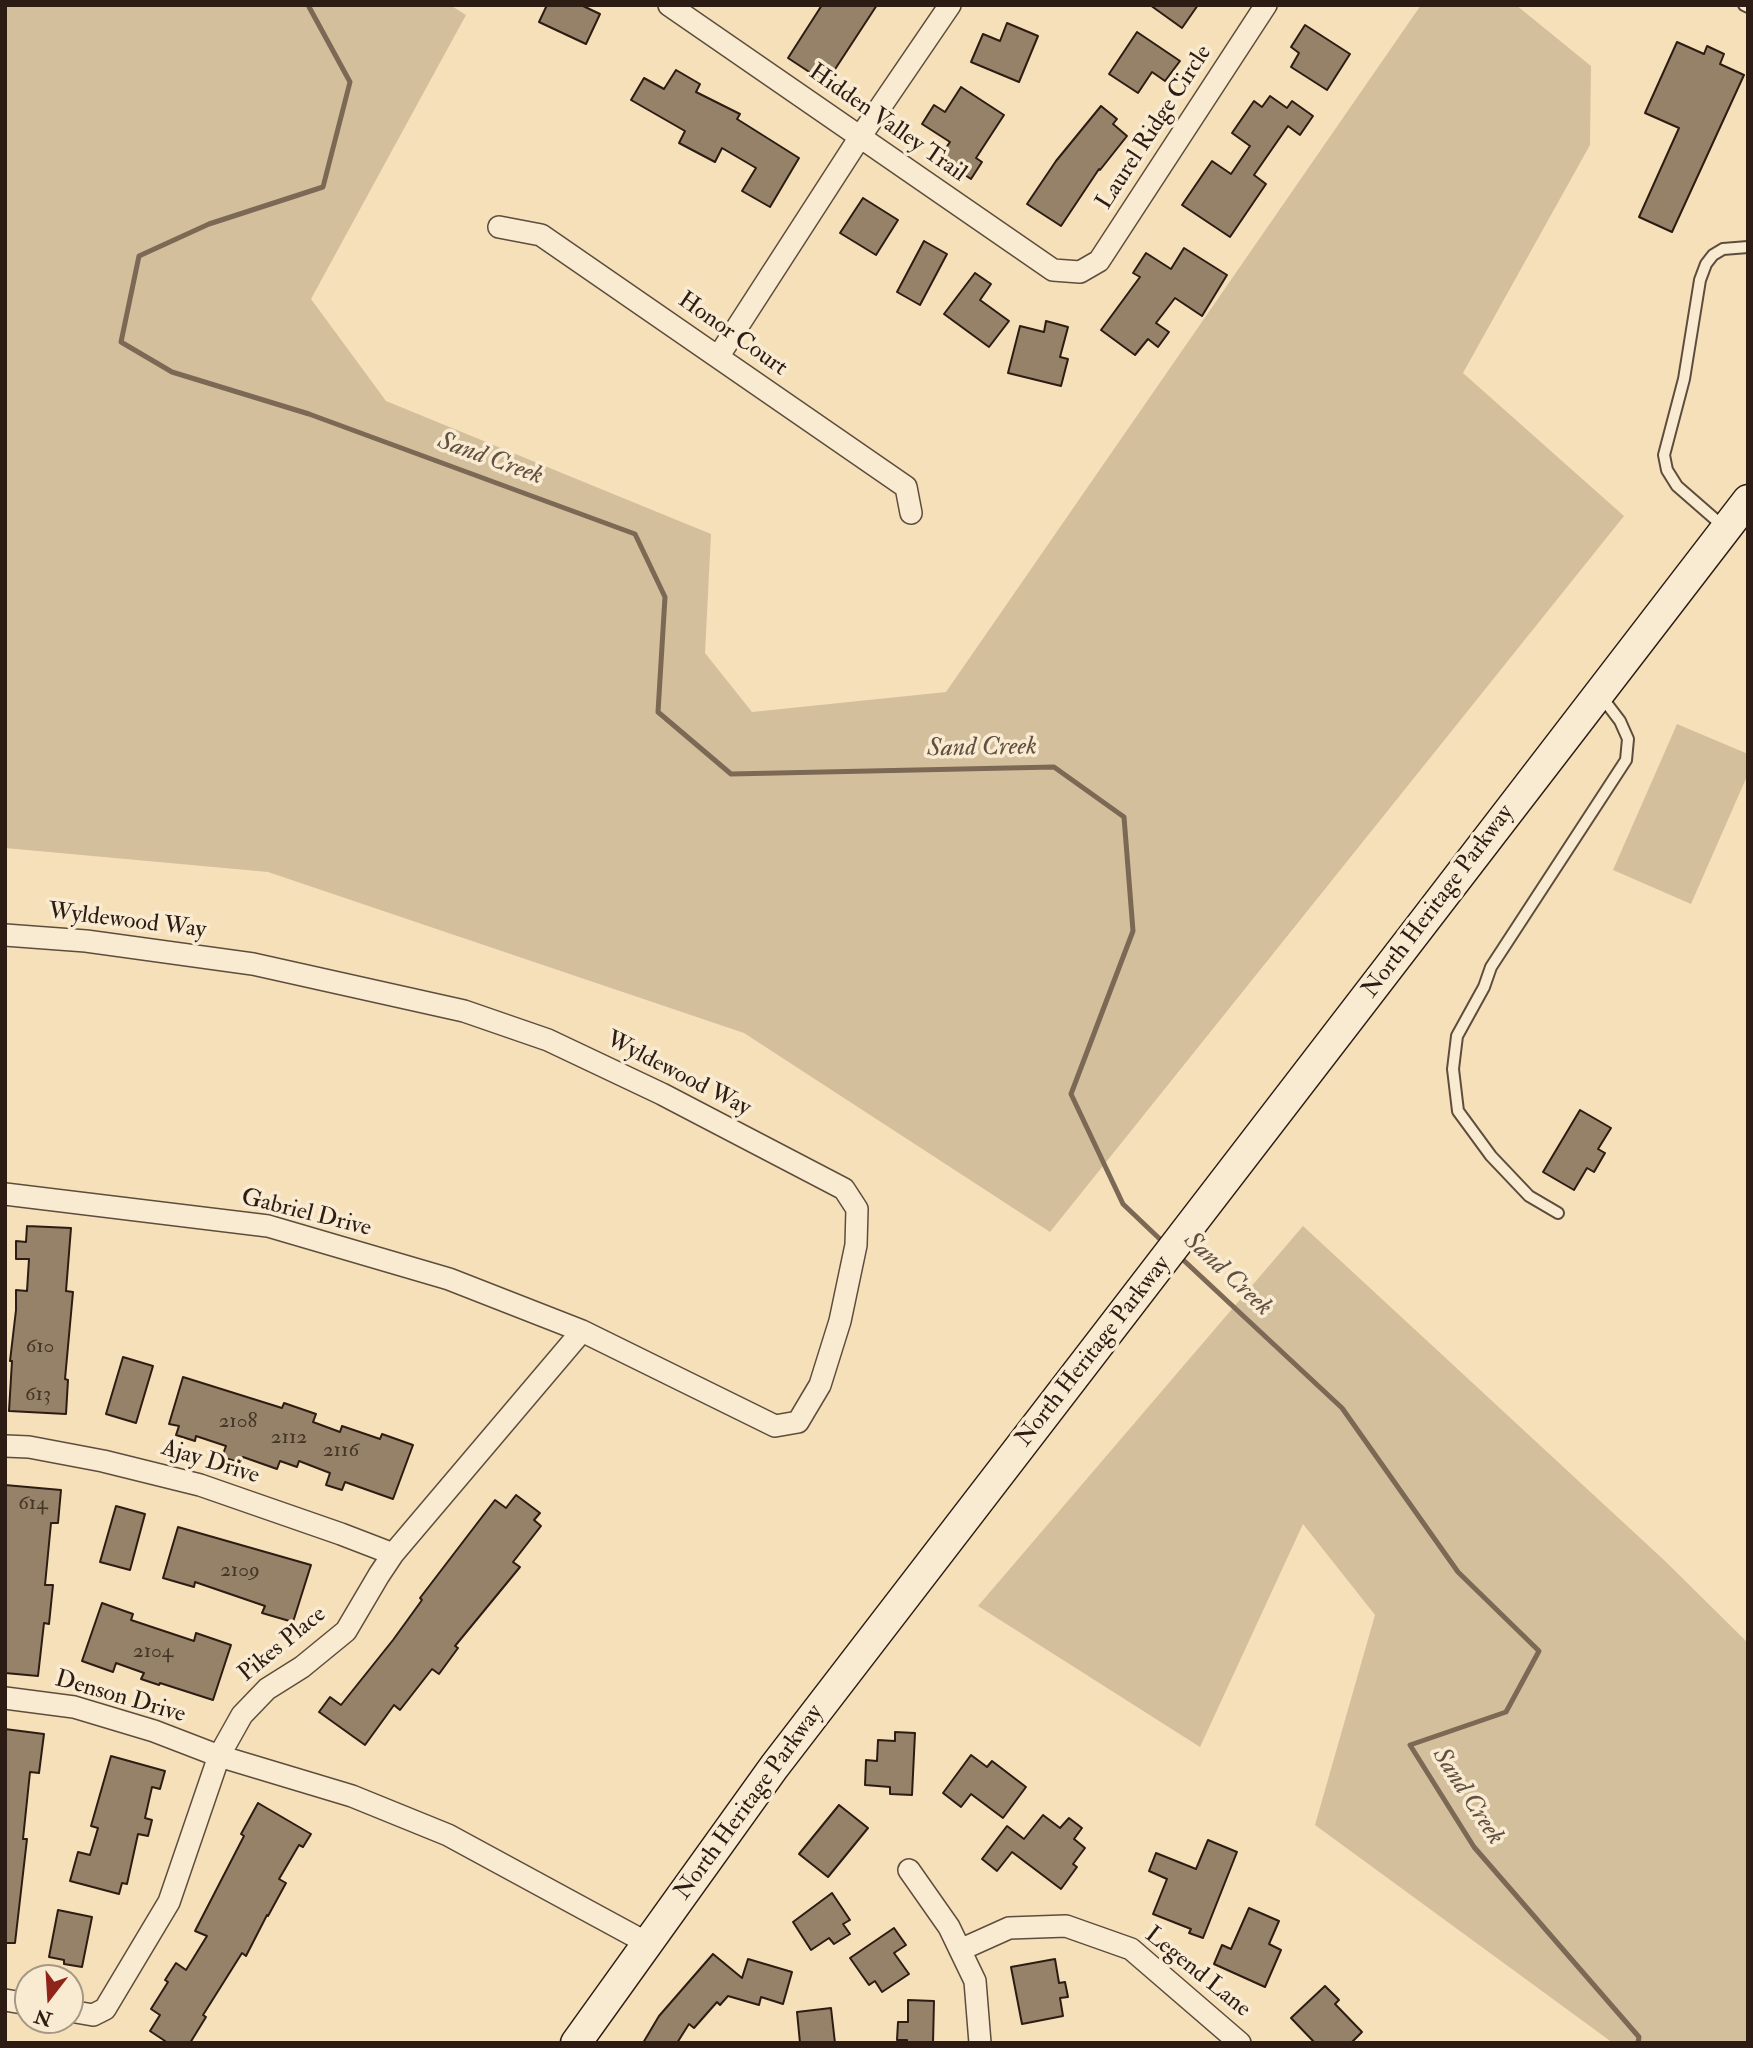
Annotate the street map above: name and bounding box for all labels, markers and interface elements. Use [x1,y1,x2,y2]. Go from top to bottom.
street label: Laurel Ridge Circle [1091,40,1219,216]
street label: Hidden Valley Trail [802,59,972,189]
street label: Honor Court [672,287,792,383]
water label: Sand Creek [433,427,547,493]
water label: Sand Creek [927,732,1037,766]
street label: North Heritage Parkway [1357,800,1521,1004]
street label: Wyldewood Way [46,898,208,946]
street label: Wyldewood Way [601,1026,755,1124]
street label: Gabriel Drive [238,1184,374,1244]
water label: Sand Creek [1176,1226,1278,1324]
street label: North Heritage Parkway [1011,1251,1177,1453]
house number: 610 [26,1334,54,1360]
house number: 613 [25,1382,51,1408]
house number: 2108 [219,1409,257,1435]
house number: 2112 [271,1425,307,1451]
street label: Ajay Drive [157,1434,263,1492]
house number: 2116 [323,1438,359,1464]
house number: 614 [18,1491,48,1517]
house number: 2109 [220,1558,260,1584]
street label: Pikes Place [233,1601,333,1689]
house number: 2104 [133,1639,173,1665]
street label: Denson Drive [52,1666,188,1730]
street label: North Heritage Parkway [669,1700,831,1906]
water label: Sand Creek [1424,1743,1510,1851]
street label: Legend Lane [1138,1922,1256,2024]
north arrow [14,1964,84,2034]
text: N [32,2003,55,2031]

